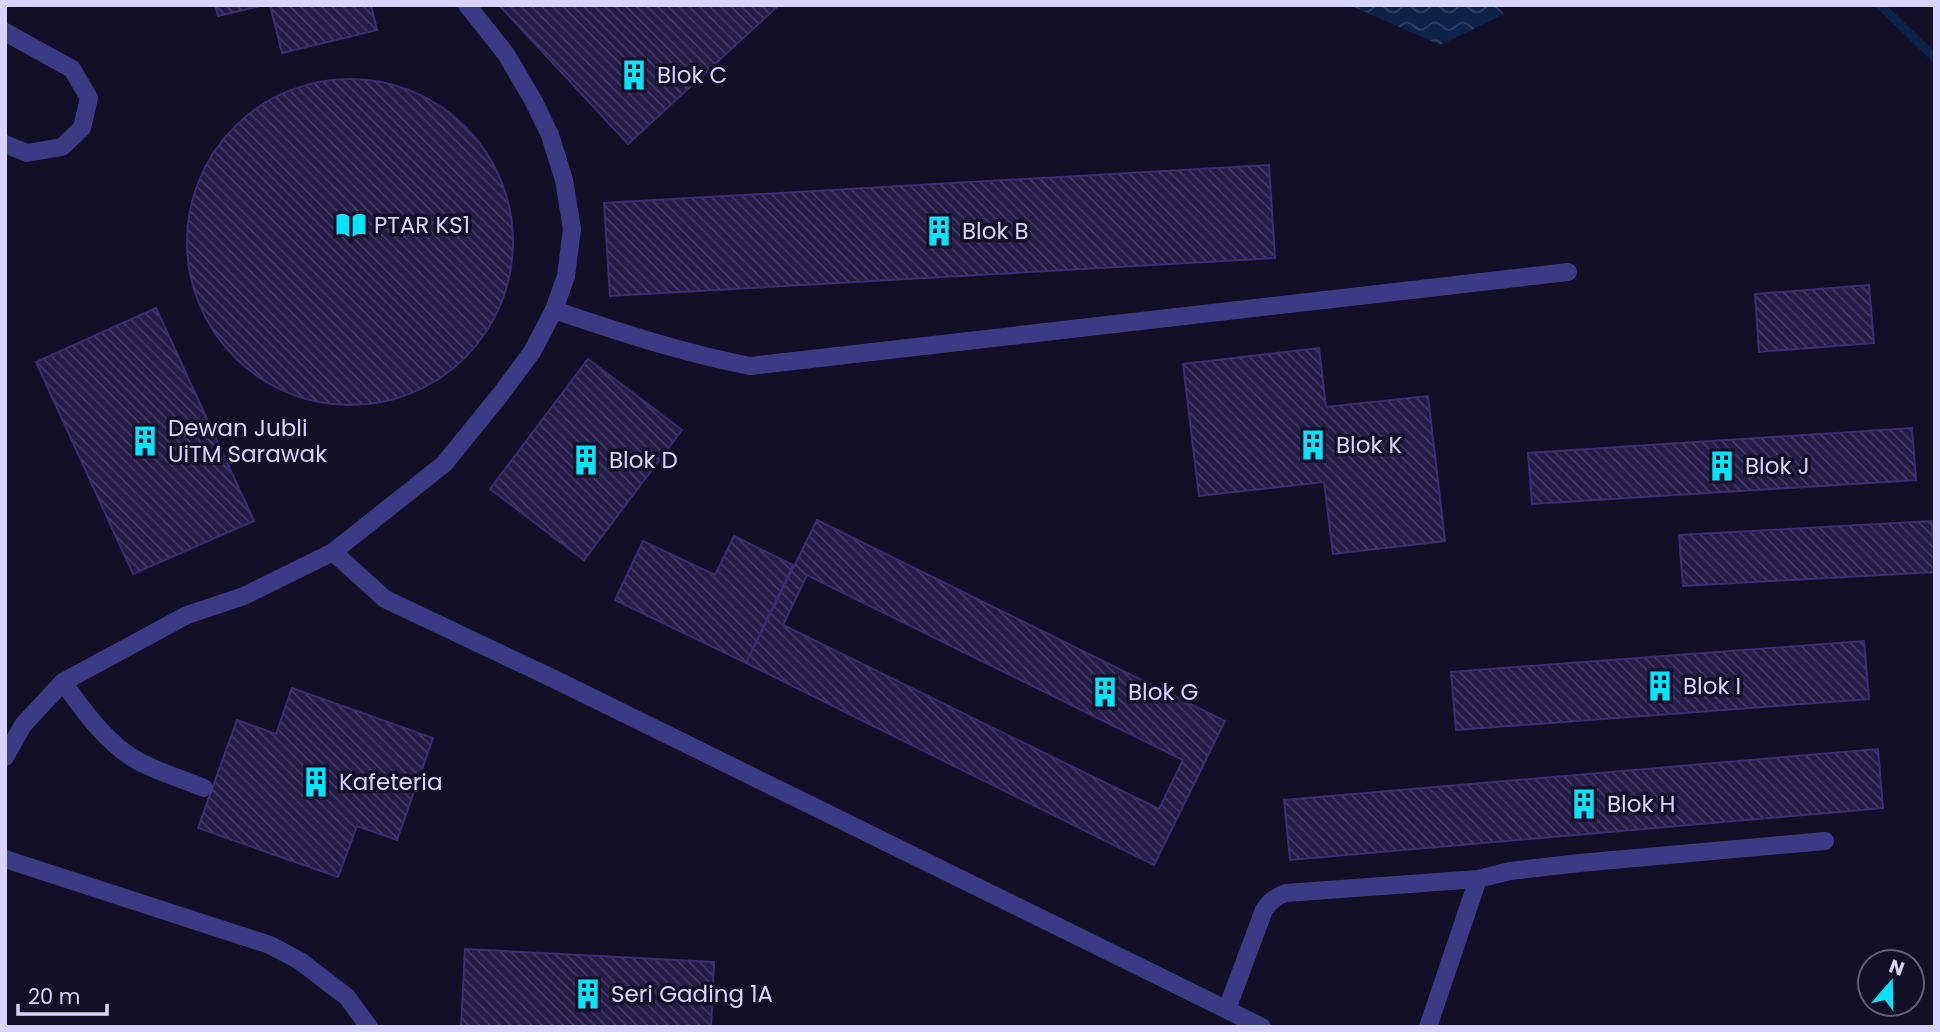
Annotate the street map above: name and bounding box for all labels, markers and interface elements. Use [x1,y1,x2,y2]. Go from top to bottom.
building icon: Blok C [617,58,651,92]
place label: Blok C [657,59,727,91]
library icon: PTAR KS1 [334,208,368,242]
place label: PTAR KS1 [374,209,470,241]
building icon: Blok B [922,214,956,248]
place label: Blok B [962,215,1029,247]
place label: Dewan Jubli UiTM Sarawak [168,412,327,470]
building icon: Dewan Jubli UiTM Sarawak [128,424,162,458]
building icon: Blok K [1296,428,1330,462]
place label: Blok K [1336,429,1402,461]
building icon: Blok D [569,443,603,477]
place label: Blok D [609,444,678,476]
building icon: Blok J [1705,449,1739,483]
place label: Blok J [1745,450,1810,482]
building icon: Blok I [1643,669,1677,703]
place label: Blok I [1683,670,1741,702]
building icon: Blok G [1088,675,1122,709]
place label: Blok G [1128,676,1198,708]
building icon: Kafeteria [299,765,333,799]
place label: Kafeteria [339,766,443,798]
building icon: Blok H [1567,787,1601,821]
place label: Blok H [1607,788,1675,820]
north arrow [1856,948,1926,1018]
text: N [1885,952,1908,983]
scale bar [18,972,107,1016]
building icon: Seri Gading 1A [571,977,605,1011]
place label: Seri Gading 1A [611,978,773,1010]
text: 20 m [28,982,81,1011]

